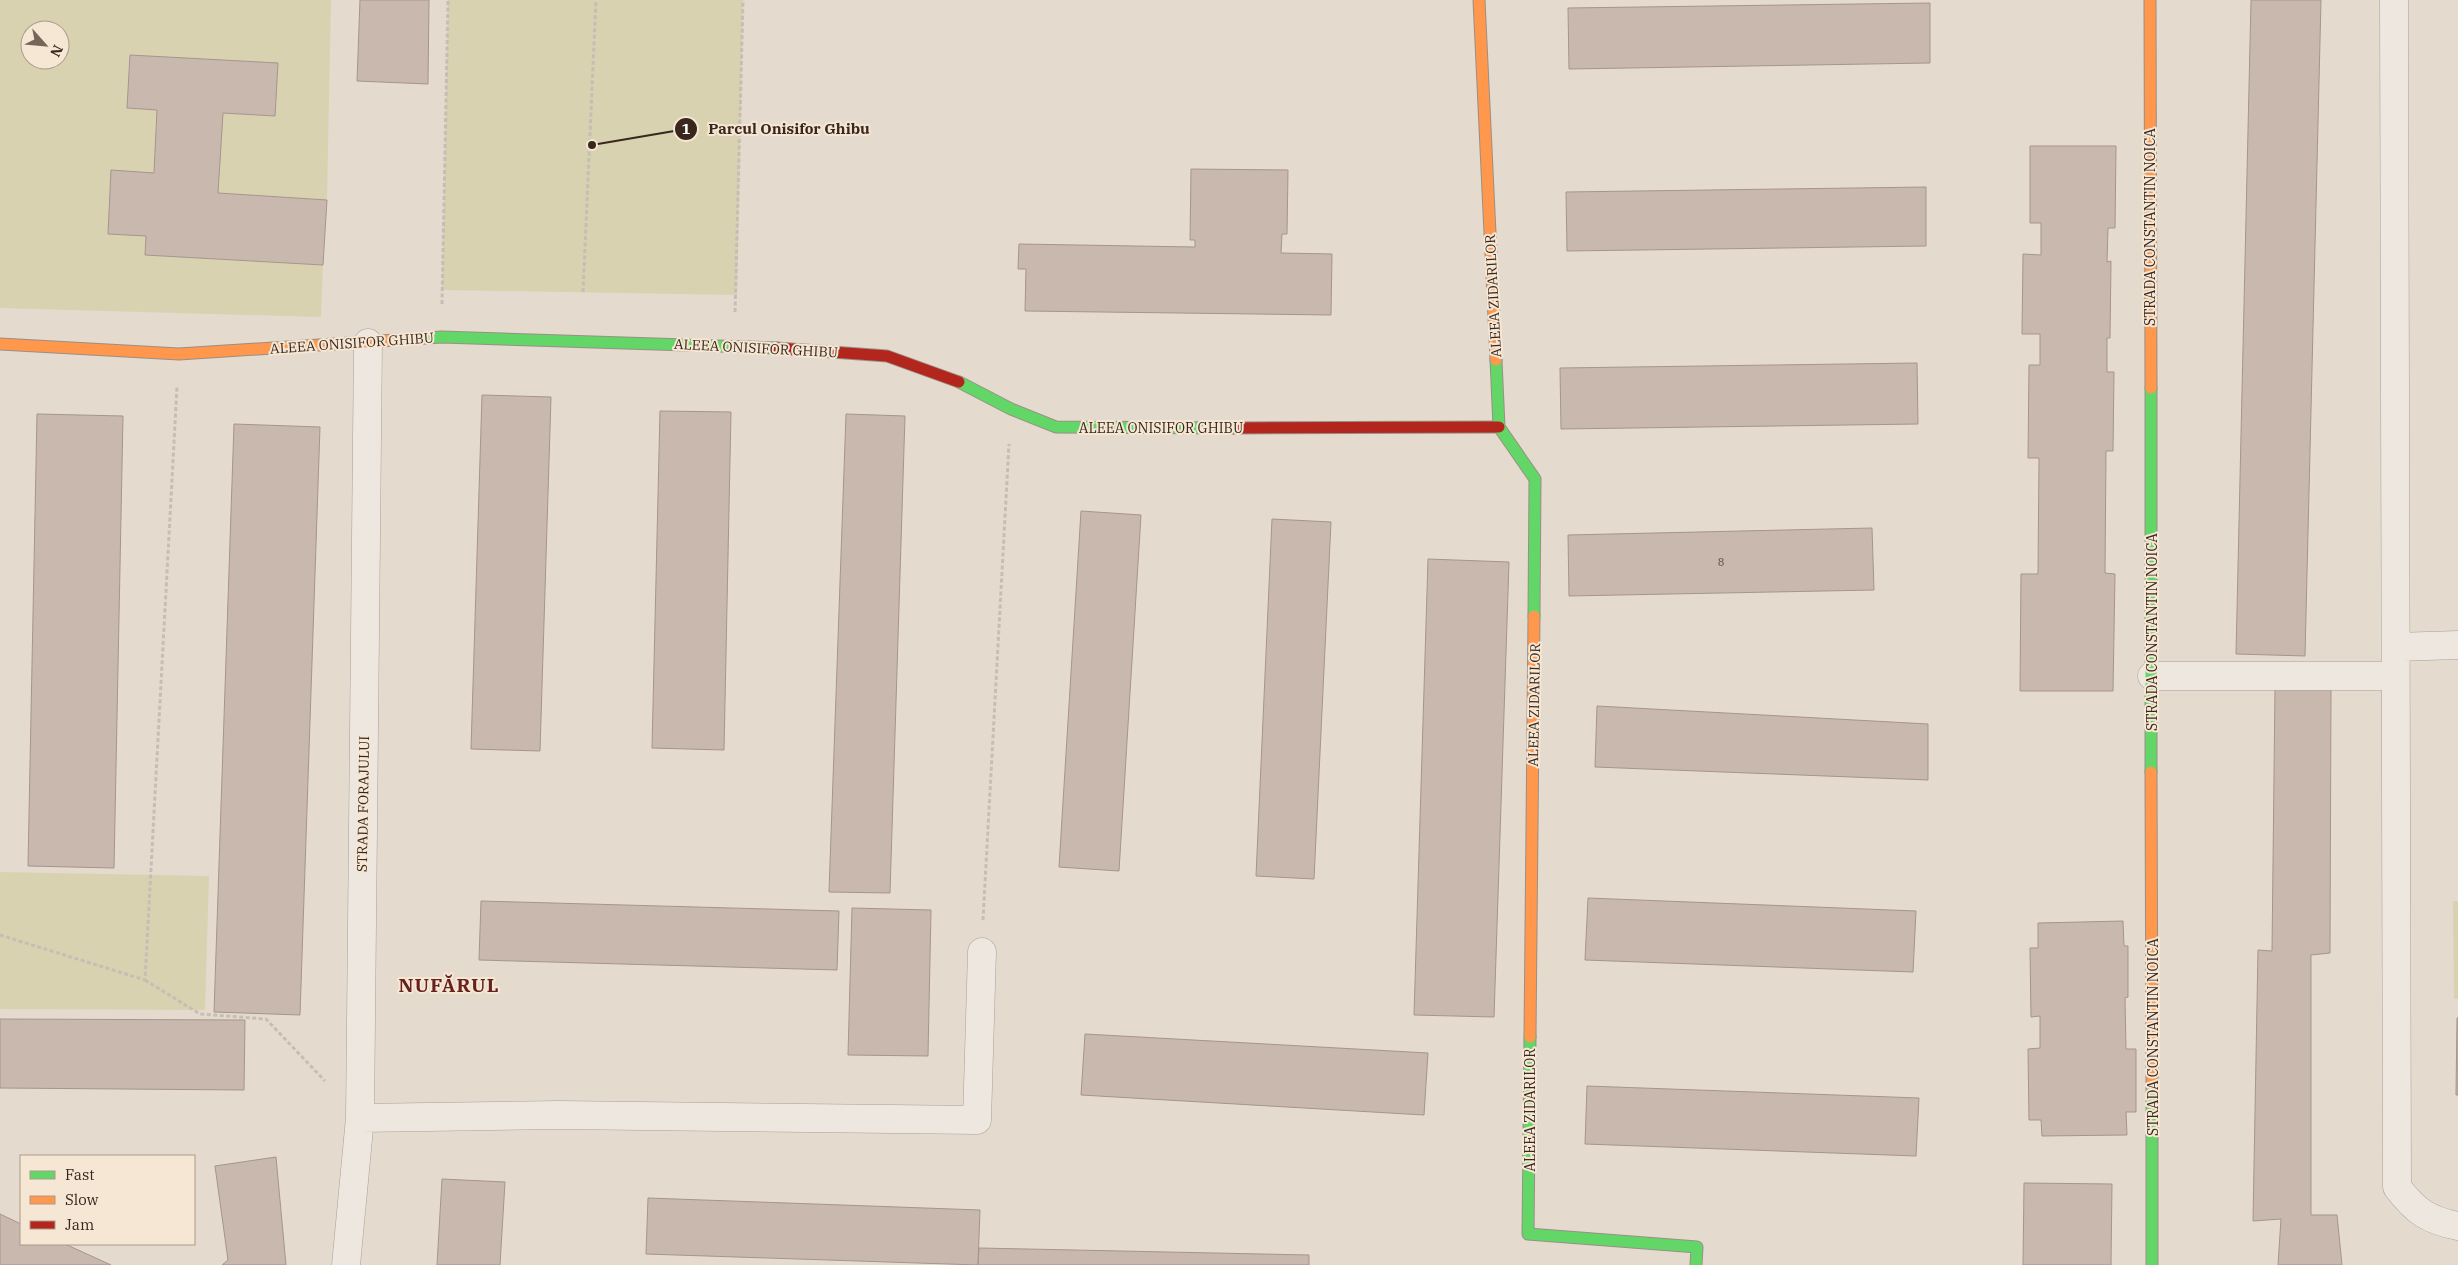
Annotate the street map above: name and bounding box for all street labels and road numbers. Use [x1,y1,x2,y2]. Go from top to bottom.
street label: STRADA CONSTANTIN NOICA [2141,128,2159,326]
street label: ALEEA ZIDARILOR [1481,233,1505,358]
street label: ALEEA ONISIFOR GHIBU [269,328,435,358]
street label: ALEEA ONISIFOR GHIBU [673,335,839,361]
street label: ALEEA ONISIFOR GHIBU [1079,419,1243,437]
street label: STRADA CONSTANTIN NOICA [2143,533,2161,731]
street label: ALEEA ZIDARILOR [1524,643,1544,767]
street label: STRADA FORAJULUI [353,736,373,872]
street label: STRADA CONSTANTIN NOICA [2144,938,2162,1136]
street label: ALEEA ZIDARILOR [1521,1048,1539,1172]

